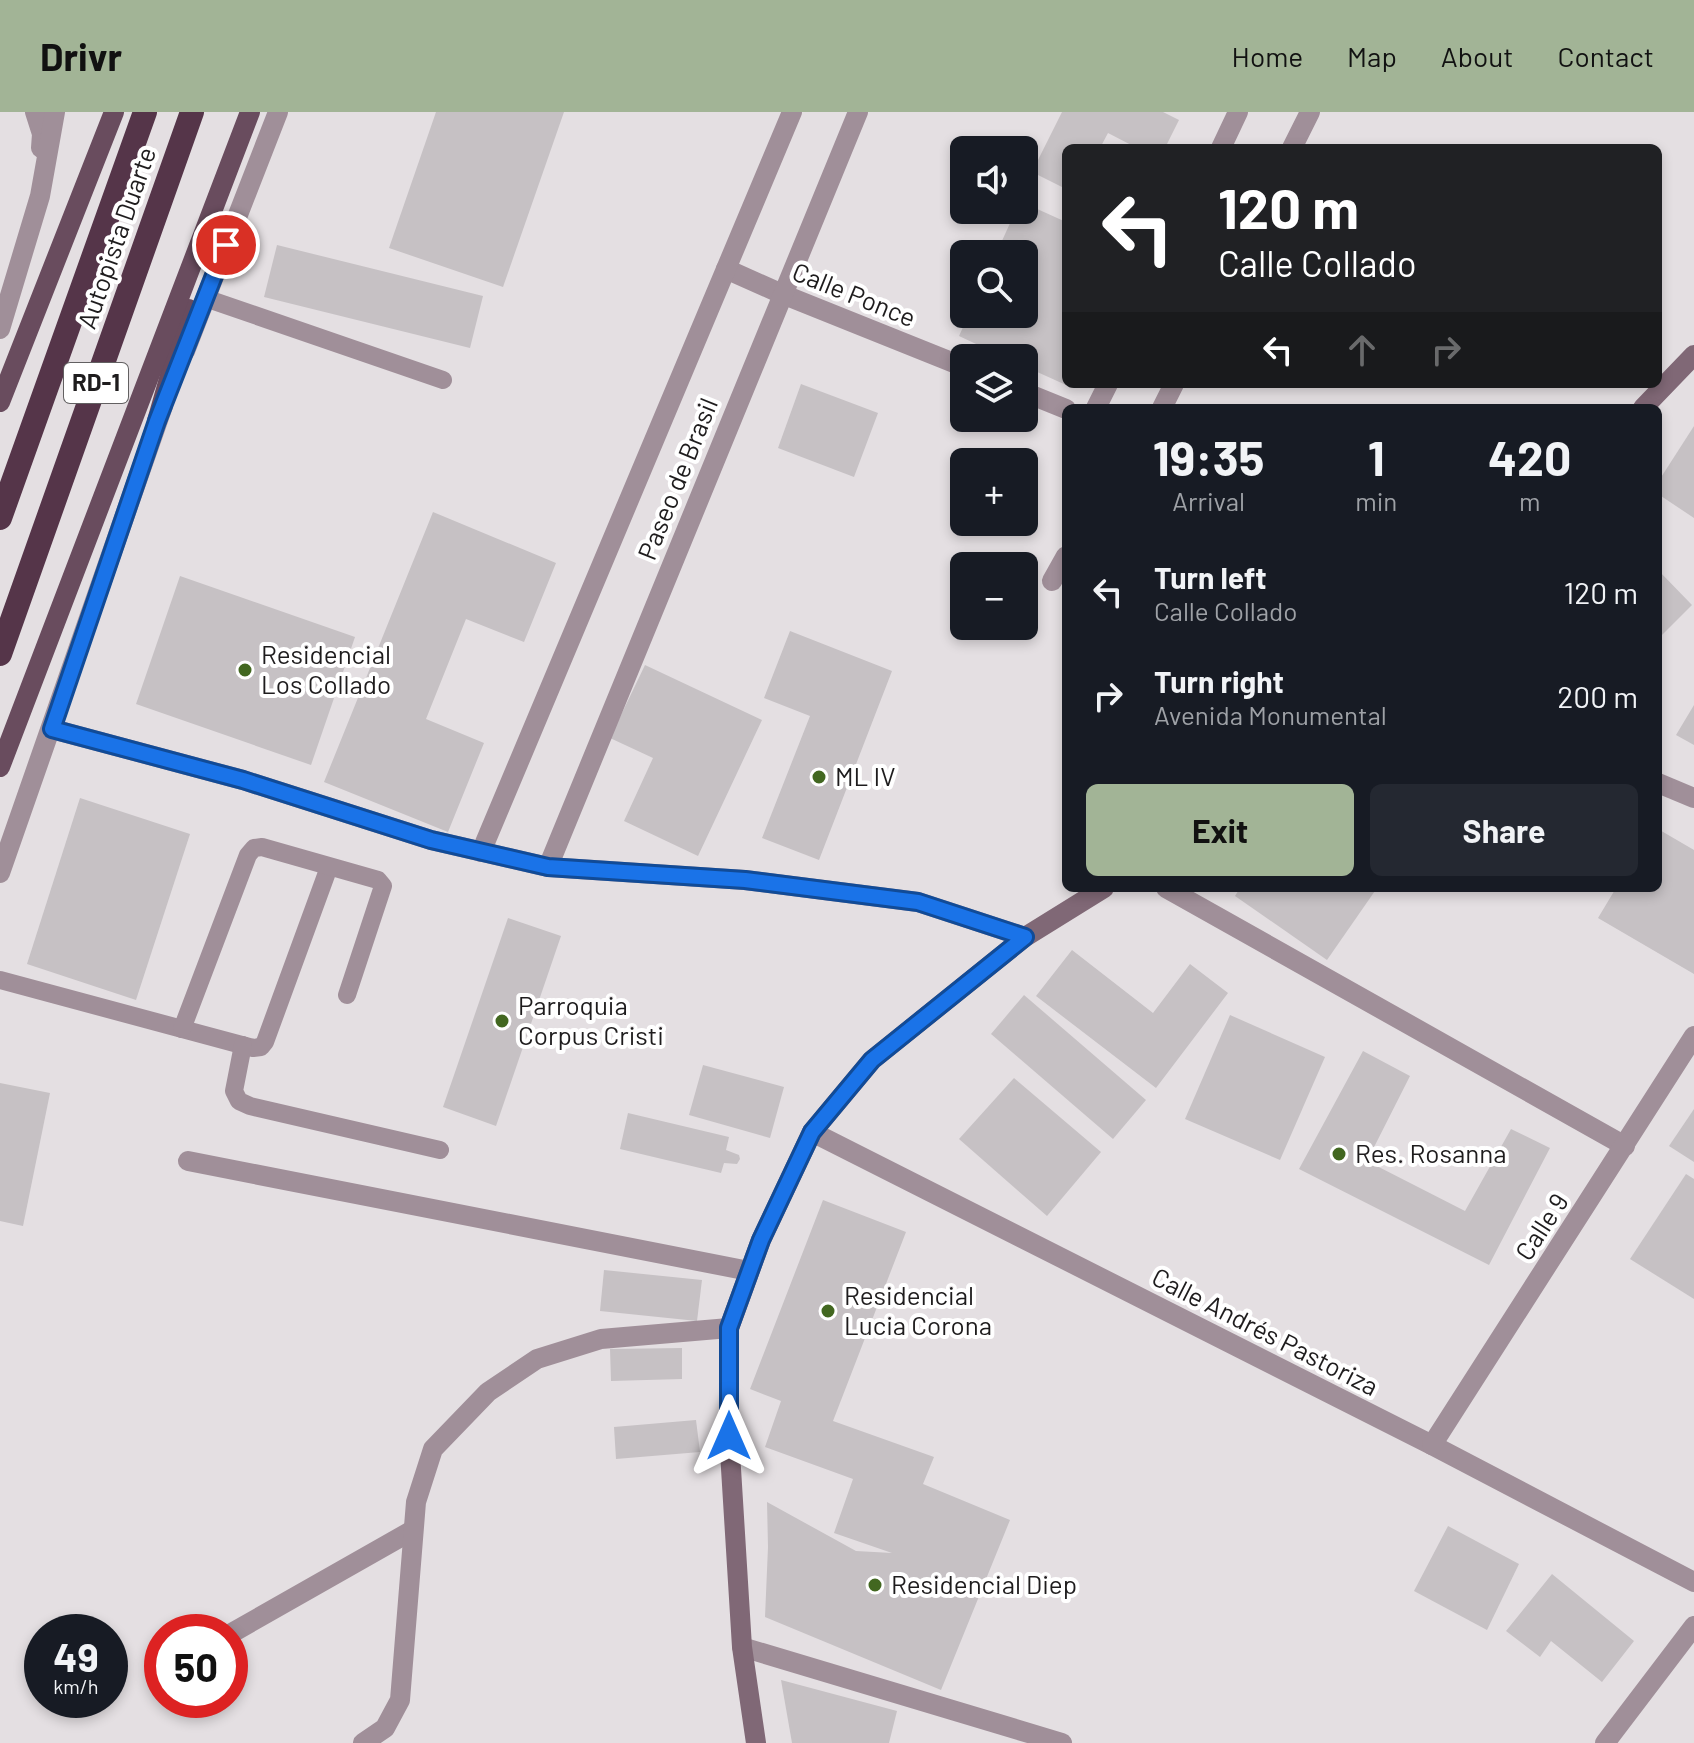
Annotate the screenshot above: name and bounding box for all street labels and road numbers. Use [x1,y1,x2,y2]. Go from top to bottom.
street label: Autopista Duarte [70,143,161,332]
street label: Calle Ponce [788,255,921,332]
road number: RD-1 [64,363,128,403]
street label: Paseo de Brasil [630,393,723,564]
street label: Calle 9 [1508,1187,1574,1265]
street label: Calle Andrés Pastoriza [1147,1260,1384,1401]

